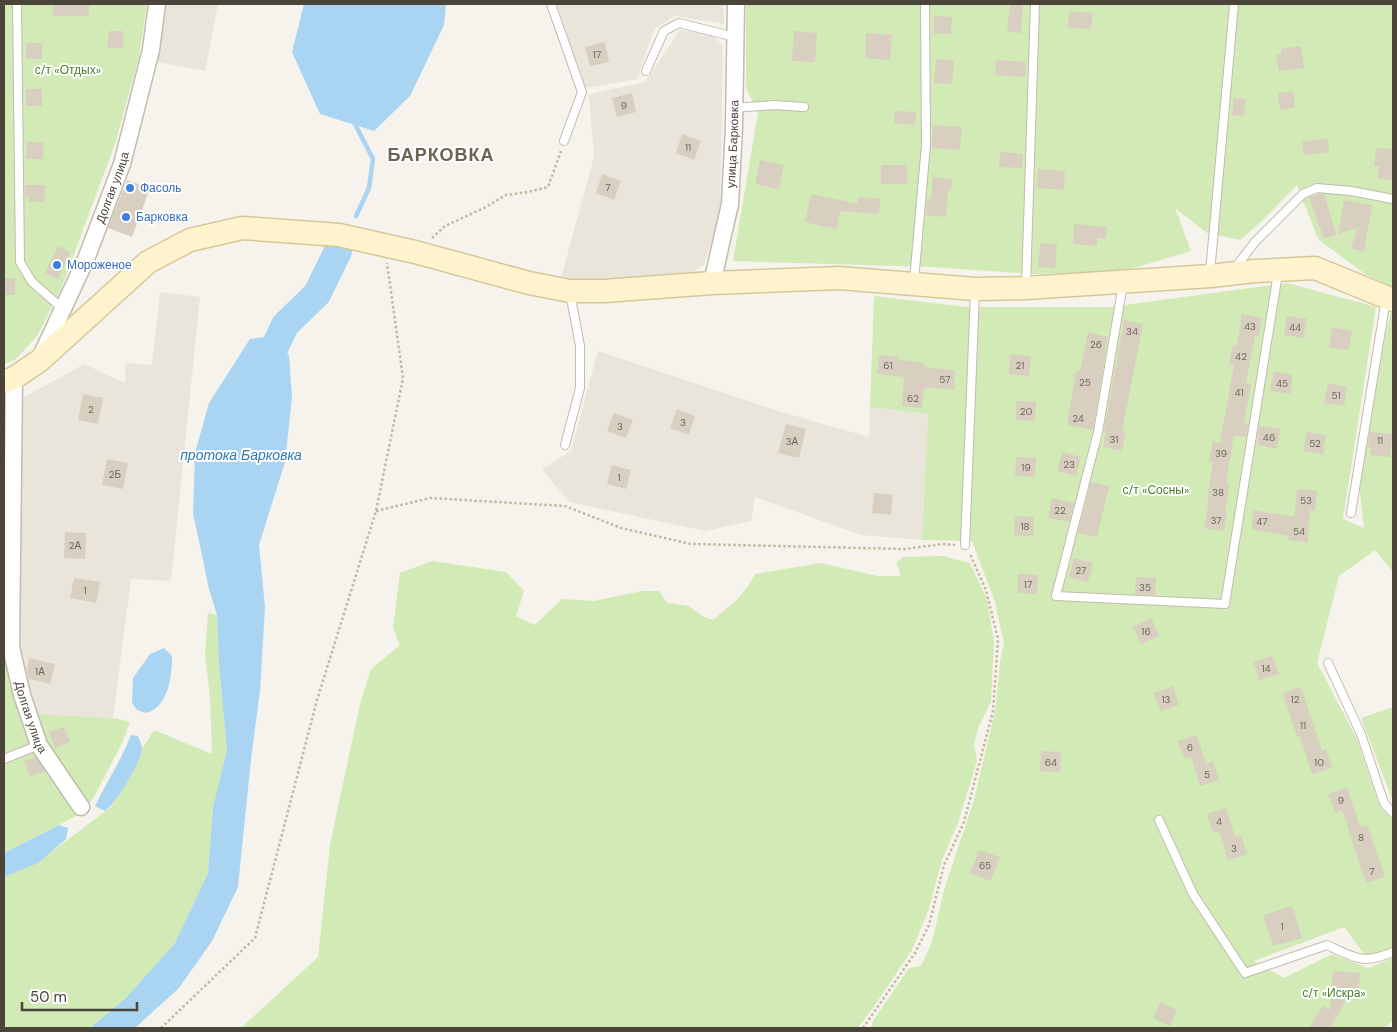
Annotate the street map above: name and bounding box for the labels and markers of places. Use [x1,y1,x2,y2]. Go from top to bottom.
place label: Фасоль [140,180,182,196]
marker: Фасоль [124,182,136,194]
place label: Барковка [136,209,188,225]
marker: Барковка [120,211,132,223]
place label: Мороженое [67,257,132,273]
marker: Мороженое [51,259,63,271]

